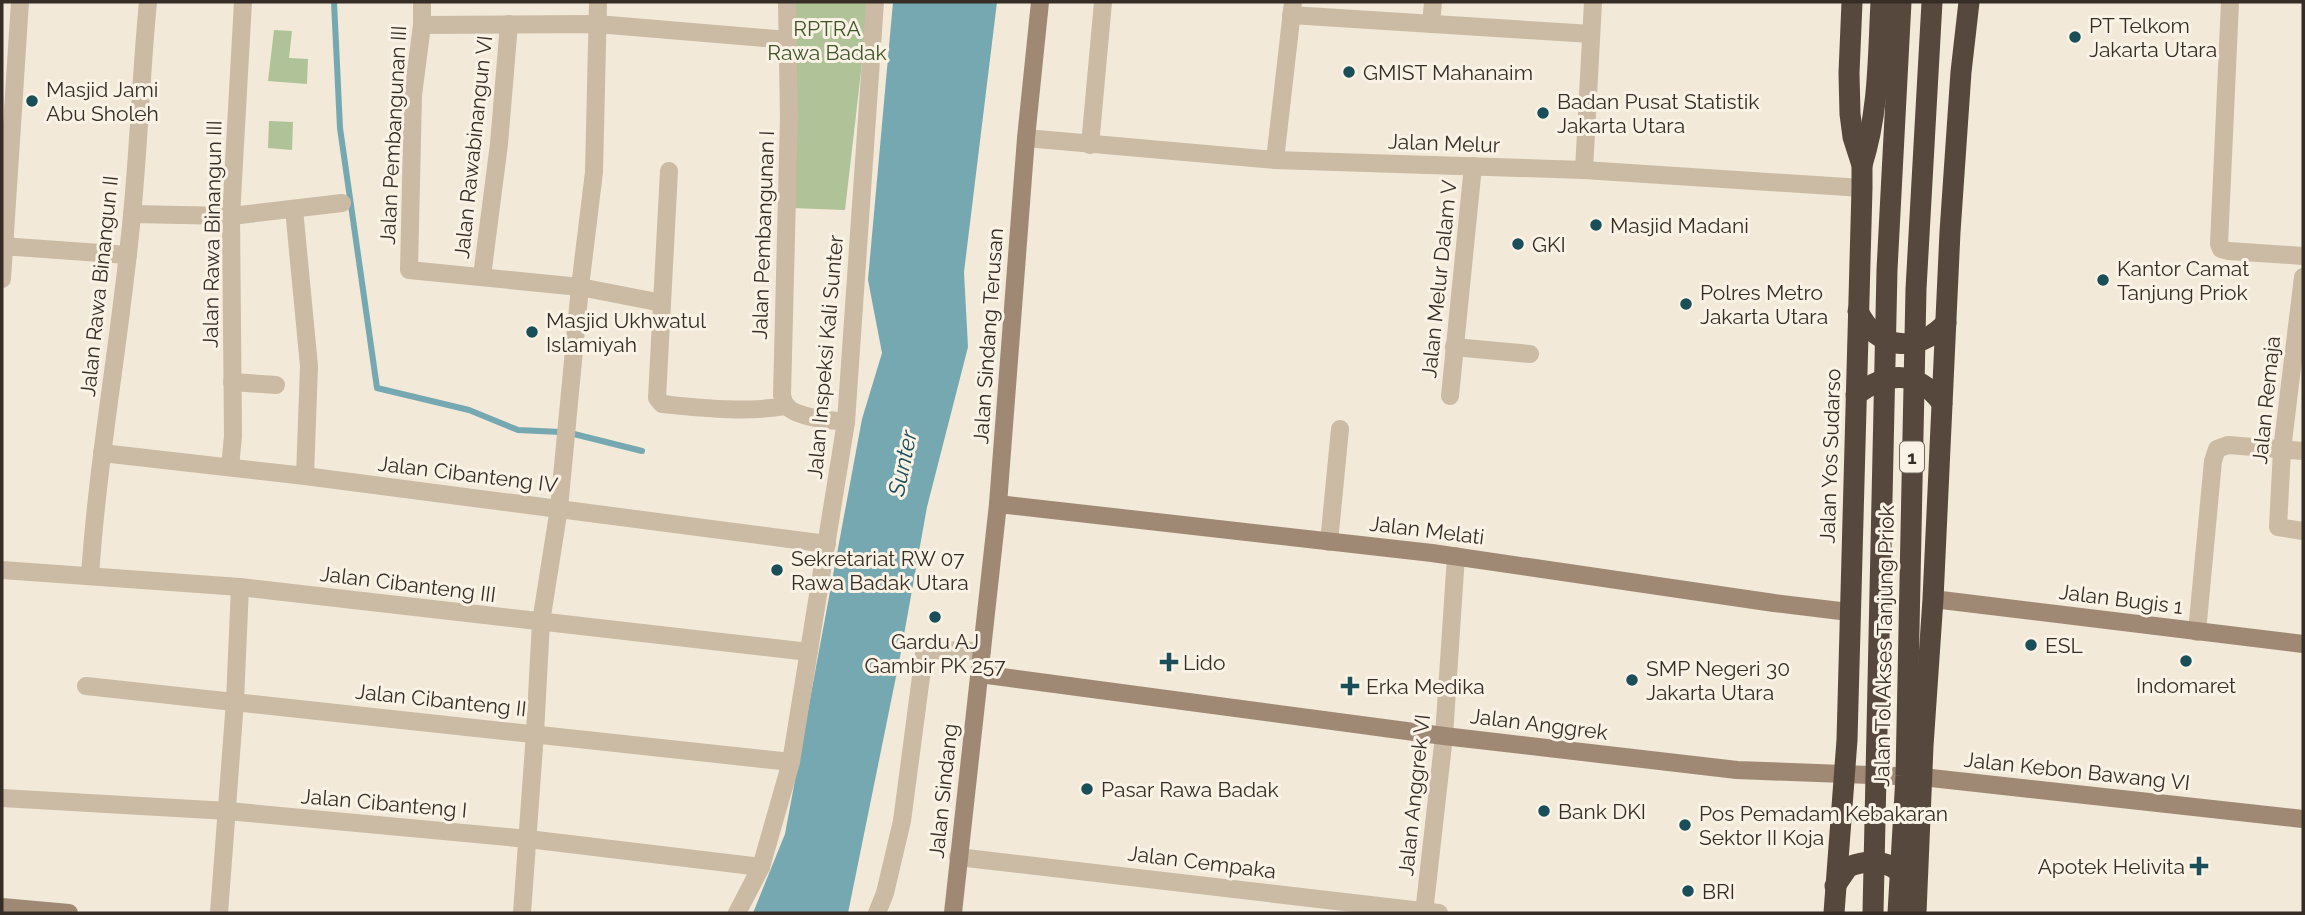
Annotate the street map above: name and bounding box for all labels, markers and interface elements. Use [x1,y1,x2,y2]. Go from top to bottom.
place label: PT Telkom Jakarta Utara [2089,13,2217,62]
park label: RPTRA Rawa Badak [767,16,887,65]
street label: Jalan Pembangunan III [375,25,411,245]
marker: PT Telkom Jakarta Utara [2067,29,2083,45]
street label: Jalan Rawabinangun VI [449,34,497,260]
place label: GMIST Mahanaim [1363,60,1533,85]
marker: GMIST Mahanaim [1341,64,1357,80]
place label: Masjid Jami Abu Sholeh [46,77,159,126]
place label: Badan Pusat Statistik Jakarta Utara [1557,89,1759,138]
marker: Masjid Jami Abu Sholeh [24,93,40,109]
marker: Badan Pusat Statistik Jakarta Utara [1535,105,1551,121]
street label: Jalan Rawa Binangun III [198,120,226,348]
street label: Jalan Melur [1387,129,1501,157]
street label: Jalan Pembangunan I [747,130,779,340]
street label: Jalan Rawa Binangun II [75,174,123,398]
street label: Jalan Melur Dalam V [1416,179,1462,379]
place label: Masjid Madani [1610,213,1749,238]
marker: Masjid Madani [1588,217,1604,233]
street label: Jalan Sindang Terusan [968,227,1008,445]
place label: GKI [1532,232,1566,257]
street label: Jalan Inspeksi Kali Sunter [802,233,848,480]
marker: GKI [1510,236,1526,252]
place label: Kantor Camat Tanjung Priok [2117,256,2249,305]
marker: Kantor Camat Tanjung Priok [2095,272,2111,288]
place label: Polres Metro Jakarta Utara [1700,280,1828,329]
marker: Polres Metro Jakarta Utara [1678,296,1694,312]
place label: Masjid Ukhwatul Islamiyah [546,308,706,357]
marker: Masjid Ukhwatul Islamiyah [524,324,540,340]
street label: Jalan Remaja [2247,335,2285,465]
street label: Jalan Yos Sudarso [1814,368,1846,544]
water label: Sunter [882,427,922,499]
road number: 1 [1900,442,1924,472]
street label: Jalan Cibanteng IV [377,451,559,497]
street label: Jalan Tol Akses Tanjung Priok [1869,505,1899,787]
street label: Jalan Melati [1368,511,1486,549]
place label: Sekretariat RW 07 Rawa Badak Utara [791,546,969,595]
street label: Jalan Cibanteng III [319,561,497,607]
marker: Sekretariat RW 07 Rawa Badak Utara [769,562,785,578]
street label: Jalan Bugis 1 [2058,579,2184,619]
marker: Gardu AJ Gambir PK 257 [927,609,943,625]
place label: Gardu AJ Gambir PK 257 [865,629,1006,678]
place label: ESL [2045,633,2083,658]
marker: ESL [2023,637,2039,653]
place label: Lido [1183,650,1225,675]
marker: Indomaret [2178,653,2194,669]
marker: Lido [1161,654,1177,670]
place label: SMP Negeri 30 Jakarta Utara [1646,656,1790,705]
marker: SMP Negeri 30 Jakarta Utara [1624,672,1640,688]
place label: Indomaret [2136,673,2236,698]
place label: Erka Medika [1366,674,1485,699]
marker: Erka Medika [1340,676,1360,696]
street label: Jalan Cibanteng II [354,679,528,721]
street label: Jalan Anggrek [1469,703,1609,745]
street label: Jalan Anggrek VI [1393,713,1435,877]
street label: Jalan Sindang [923,722,963,860]
street label: Jalan Kebon Bawang VI [1963,747,2191,795]
place label: Pasar Rawa Badak [1101,777,1279,802]
marker: Pasar Rawa Badak [1079,781,1095,797]
street label: Jalan Cibanteng I [300,783,468,823]
place label: Bank DKI [1558,799,1646,824]
place label: Pos Pemadam Kebakaran Sektor II Koja [1699,801,1948,850]
marker: Bank DKI [1536,803,1552,819]
marker: Pos Pemadam Kebakaran Sektor II Koja [1677,817,1693,833]
street label: Jalan Cempaka [1126,841,1278,883]
place label: Apotek Helivita [2038,854,2185,879]
marker: Apotek Helivita [2191,858,2207,874]
place label: BRI [1702,879,1735,904]
marker: BRI [1680,883,1696,899]

